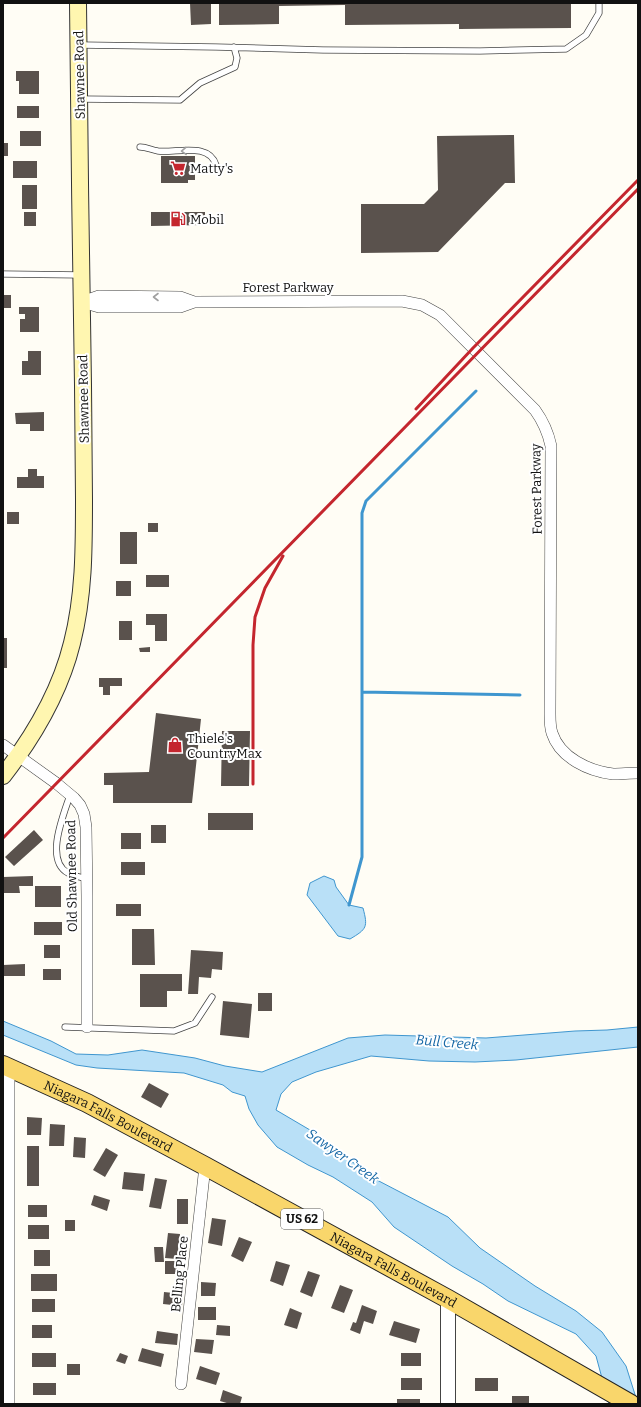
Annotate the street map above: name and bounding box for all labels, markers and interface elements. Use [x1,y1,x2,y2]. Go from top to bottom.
street label: Shawnee Road [71,30,88,119]
one-way arrow [181,147,187,155]
supermarket icon: Matty's [169,159,187,177]
place label: Matty's [190,161,233,176]
fuel station icon: Mobil [169,210,187,228]
place label: Mobil [190,212,224,227]
street label: Forest Parkway [242,280,334,295]
one-way arrow [153,293,159,301]
street label: Shawnee Road [75,354,92,443]
street label: Forest Parkway [528,443,545,535]
place label: Thiele's CountryMax [187,731,262,761]
shop icon: Thiele's CountryMax [166,736,184,754]
street label: Old Shawnee Road [63,819,80,932]
water label: Bull Creek [415,1031,479,1054]
street label: Niagara Falls Boulevard [42,1078,175,1155]
water label: Sawyer Creek [303,1125,383,1188]
road number: US 62 [281,1209,323,1229]
street label: Niagara Falls Boulevard [327,1229,460,1311]
street label: Belling Place [168,1235,191,1313]

